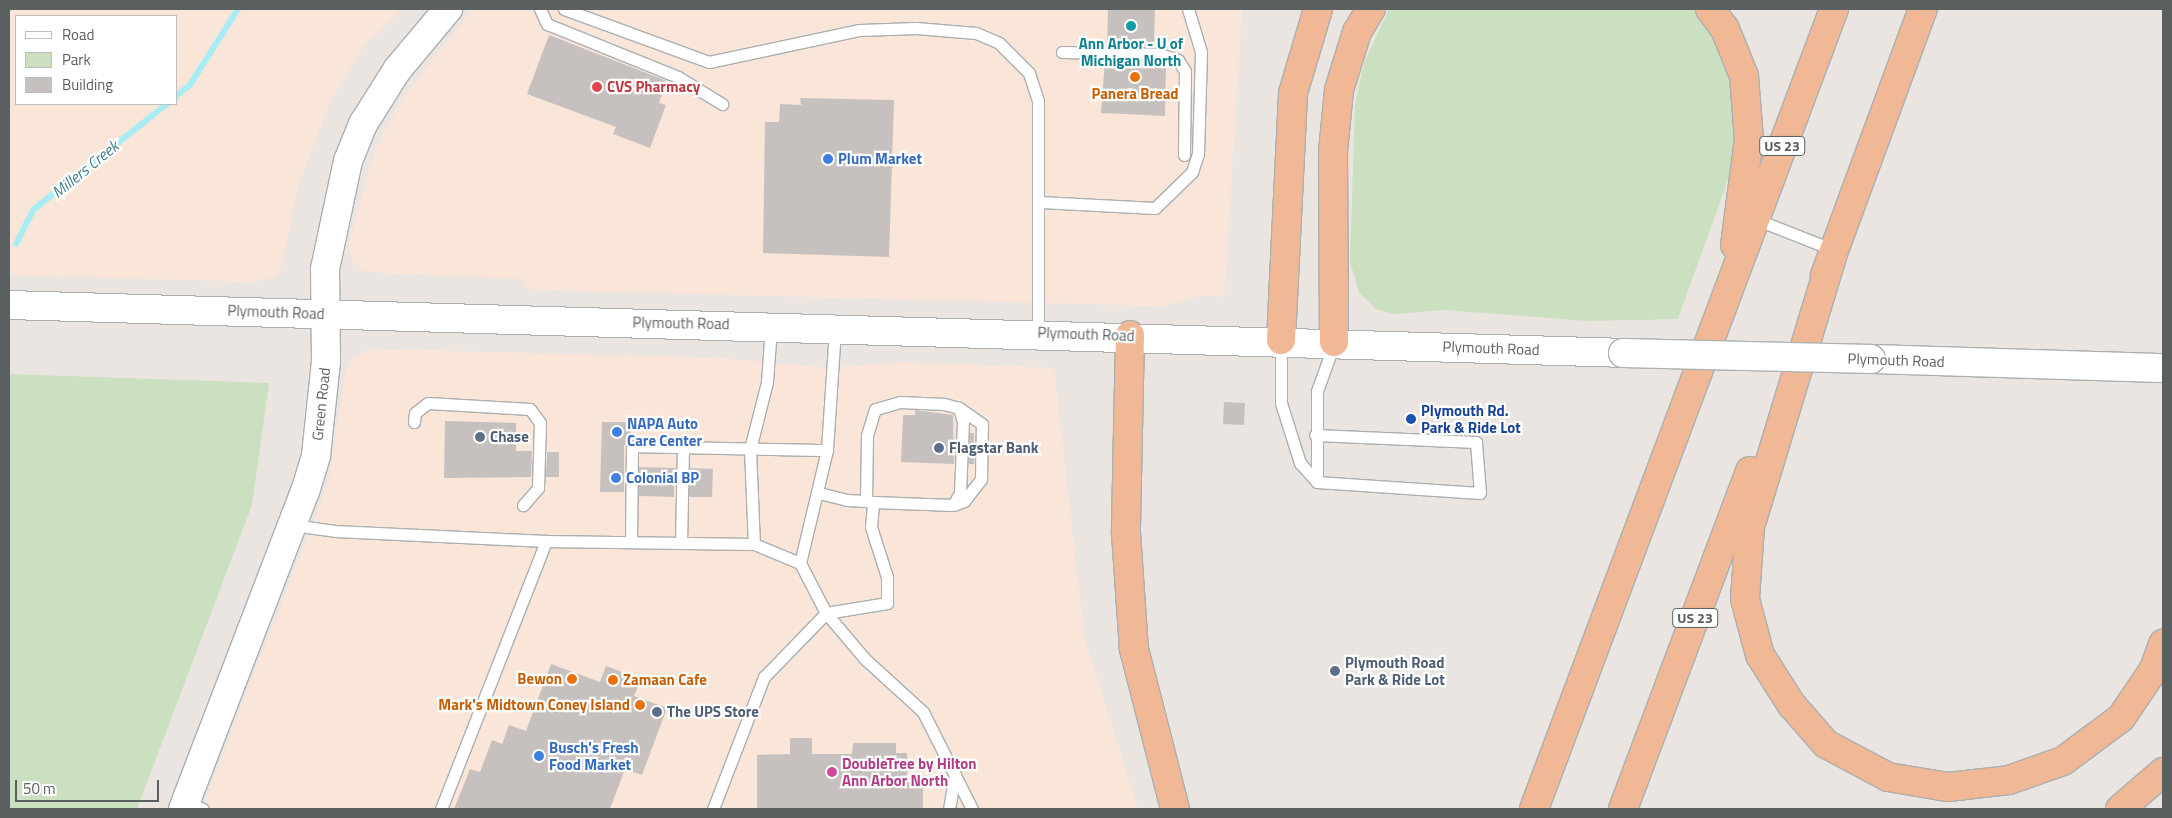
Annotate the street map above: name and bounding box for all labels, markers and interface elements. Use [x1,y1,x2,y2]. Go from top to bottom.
legend [15,15,178,105]
marker: Ann Arbor - U of Michigan North [1125,20,1137,32]
text: Road [62,23,94,46]
place label: Ann Arbor - U of Michigan North [1079,34,1183,69]
text: Park [62,48,91,71]
marker: Panera Bread [1129,71,1141,83]
text: Building [62,73,113,96]
place label: CVS Pharmacy [607,78,700,96]
marker: CVS Pharmacy [591,81,603,93]
place label: Panera Bread [1091,85,1179,103]
road number: US 23 [1758,134,1806,158]
water label: Millers Creek [48,136,122,202]
place label: Plum Market [838,150,922,168]
marker: Plum Market [822,153,834,165]
street label: Plymouth Road [227,301,325,323]
street label: Plymouth Road [632,313,730,333]
street label: Plymouth Road [1037,323,1135,345]
street label: Plymouth Road [1442,337,1540,359]
street label: Plymouth Road [1847,349,1945,371]
street label: Green Road [308,367,334,441]
place label: Plymouth Rd. Park & Ride Lot [1421,401,1521,436]
marker: Plymouth Rd. Park & Ride Lot [1405,413,1417,425]
place label: NAPA Auto Care Center [627,414,702,449]
marker: NAPA Auto Care Center [611,426,623,438]
place label: Chase [490,428,529,446]
marker: Chase [474,431,486,443]
place label: Flagstar Bank [949,439,1039,457]
marker: Flagstar Bank [933,442,945,454]
place label: Colonial BP [626,469,699,487]
marker: Colonial BP [610,472,622,484]
road number: US 23 [1671,606,1719,630]
place label: Plymouth Road Park & Ride Lot [1345,653,1445,688]
marker: Plymouth Road Park & Ride Lot [1329,665,1341,677]
place label: Bewon [517,670,562,688]
place label: Zamaan Cafe [623,671,707,689]
marker: Bewon [566,673,578,685]
marker: Zamaan Cafe [607,674,619,686]
place label: Mark's Midtown Coney Island [438,696,630,714]
marker: Mark's Midtown Coney Island [634,699,646,711]
place label: The UPS Store [667,703,759,721]
marker: The UPS Store [651,706,663,718]
place label: Busch's Fresh Food Market [549,738,639,773]
marker: Busch's Fresh Food Market [533,750,545,762]
place label: DoubleTree by Hilton Ann Arbor North [842,754,977,789]
marker: DoubleTree by Hilton Ann Arbor North [826,766,838,778]
scale bar [18,770,161,802]
text: 50 m [23,777,56,800]

